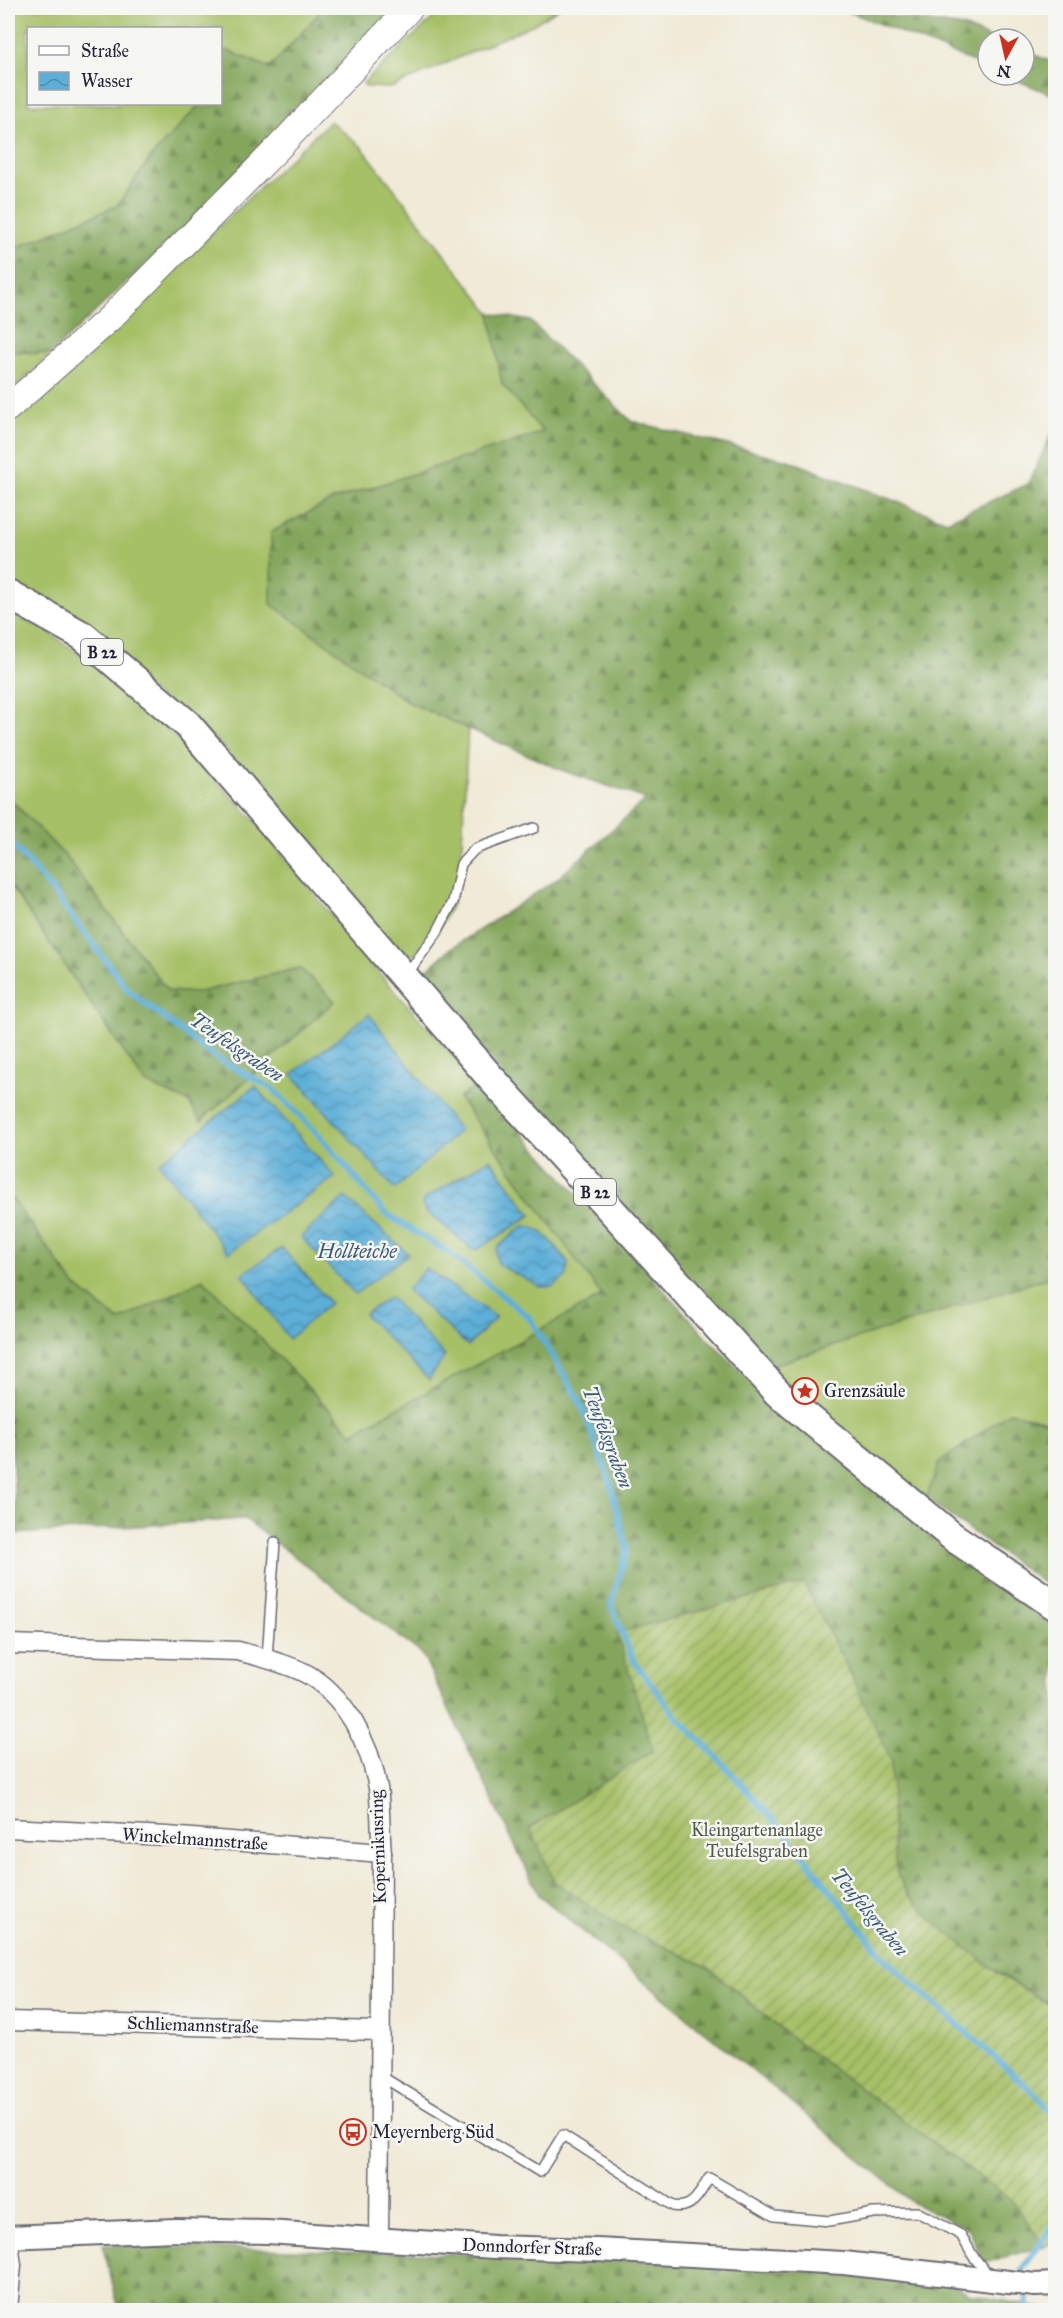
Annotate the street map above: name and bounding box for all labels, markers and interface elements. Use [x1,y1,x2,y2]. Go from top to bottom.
legend [27,27,222,105]
north arrow [976,27,1036,87]
text: Straße [81,40,129,62]
text: N [996,61,1012,82]
text: Wasser [81,70,132,92]
road number: B 22 [81,639,123,665]
water label: Teufelsgraben [186,1007,289,1087]
road number: B 22 [574,1179,616,1205]
water label: Hollteiche [316,1239,397,1263]
place icon: Grenzsäule [790,1376,820,1406]
place label: Grenzsäule [824,1380,905,1402]
water label: Teufelsgraben [577,1382,639,1492]
street label: Kopernikusring [365,1789,392,1904]
park label: Kleingartenanlage Teufelsgraben [691,1819,823,1863]
street label: Winckelmannstraße [121,1823,269,1855]
water label: Teufelsgraben [826,1863,914,1961]
street label: Schliemannstraße [127,2012,259,2038]
bus stop icon: Meyernberg Süd [338,2117,368,2147]
place label: Meyernberg Süd [372,2121,494,2144]
street label: Donndorfer Straße [462,2234,602,2260]

